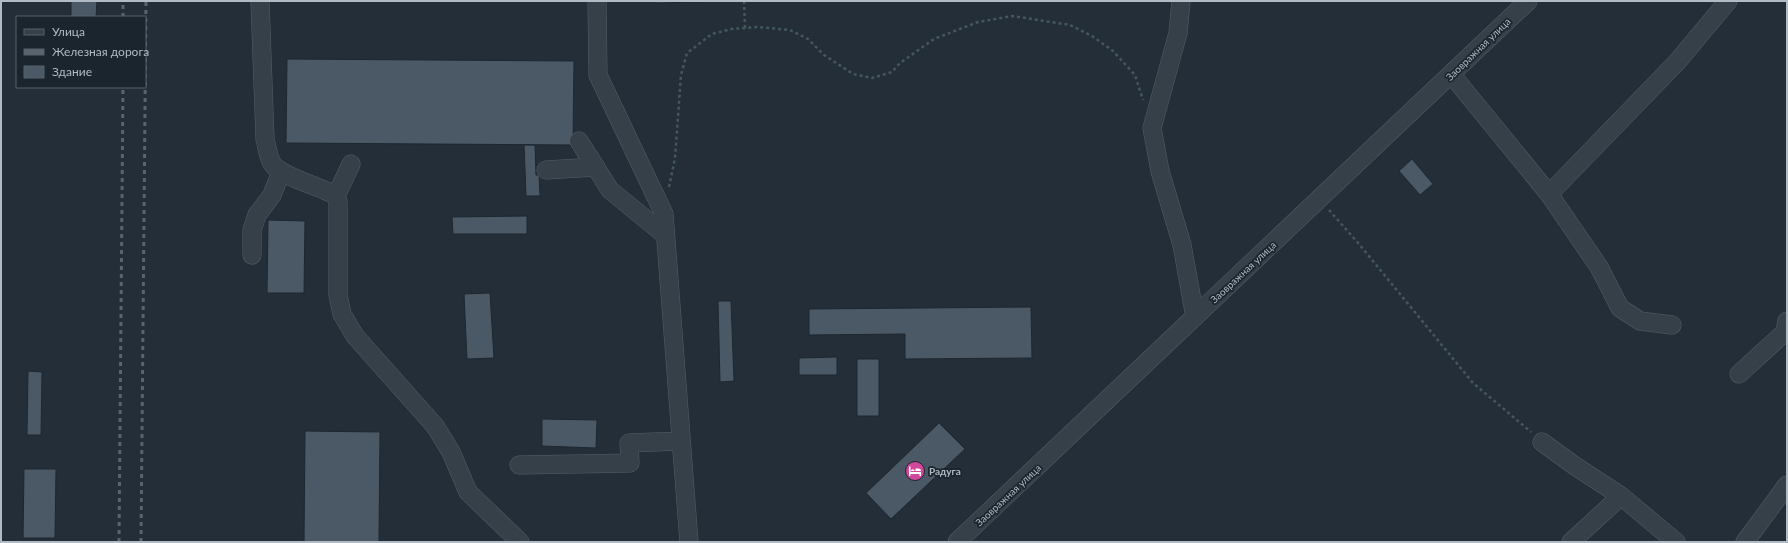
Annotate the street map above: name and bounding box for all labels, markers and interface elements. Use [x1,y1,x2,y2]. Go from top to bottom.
street label: Заовражная улица [1443,15,1513,83]
legend [16,16,146,88]
text: Улица [52,24,85,39]
text: Железная дорога [52,44,149,59]
text: Здание [52,64,92,79]
street label: Заовражная улица [1208,239,1278,305]
hotel icon: Радуга [904,460,926,482]
street label: Заовражная улица [973,462,1043,528]
place label: Радуга [929,465,961,477]

